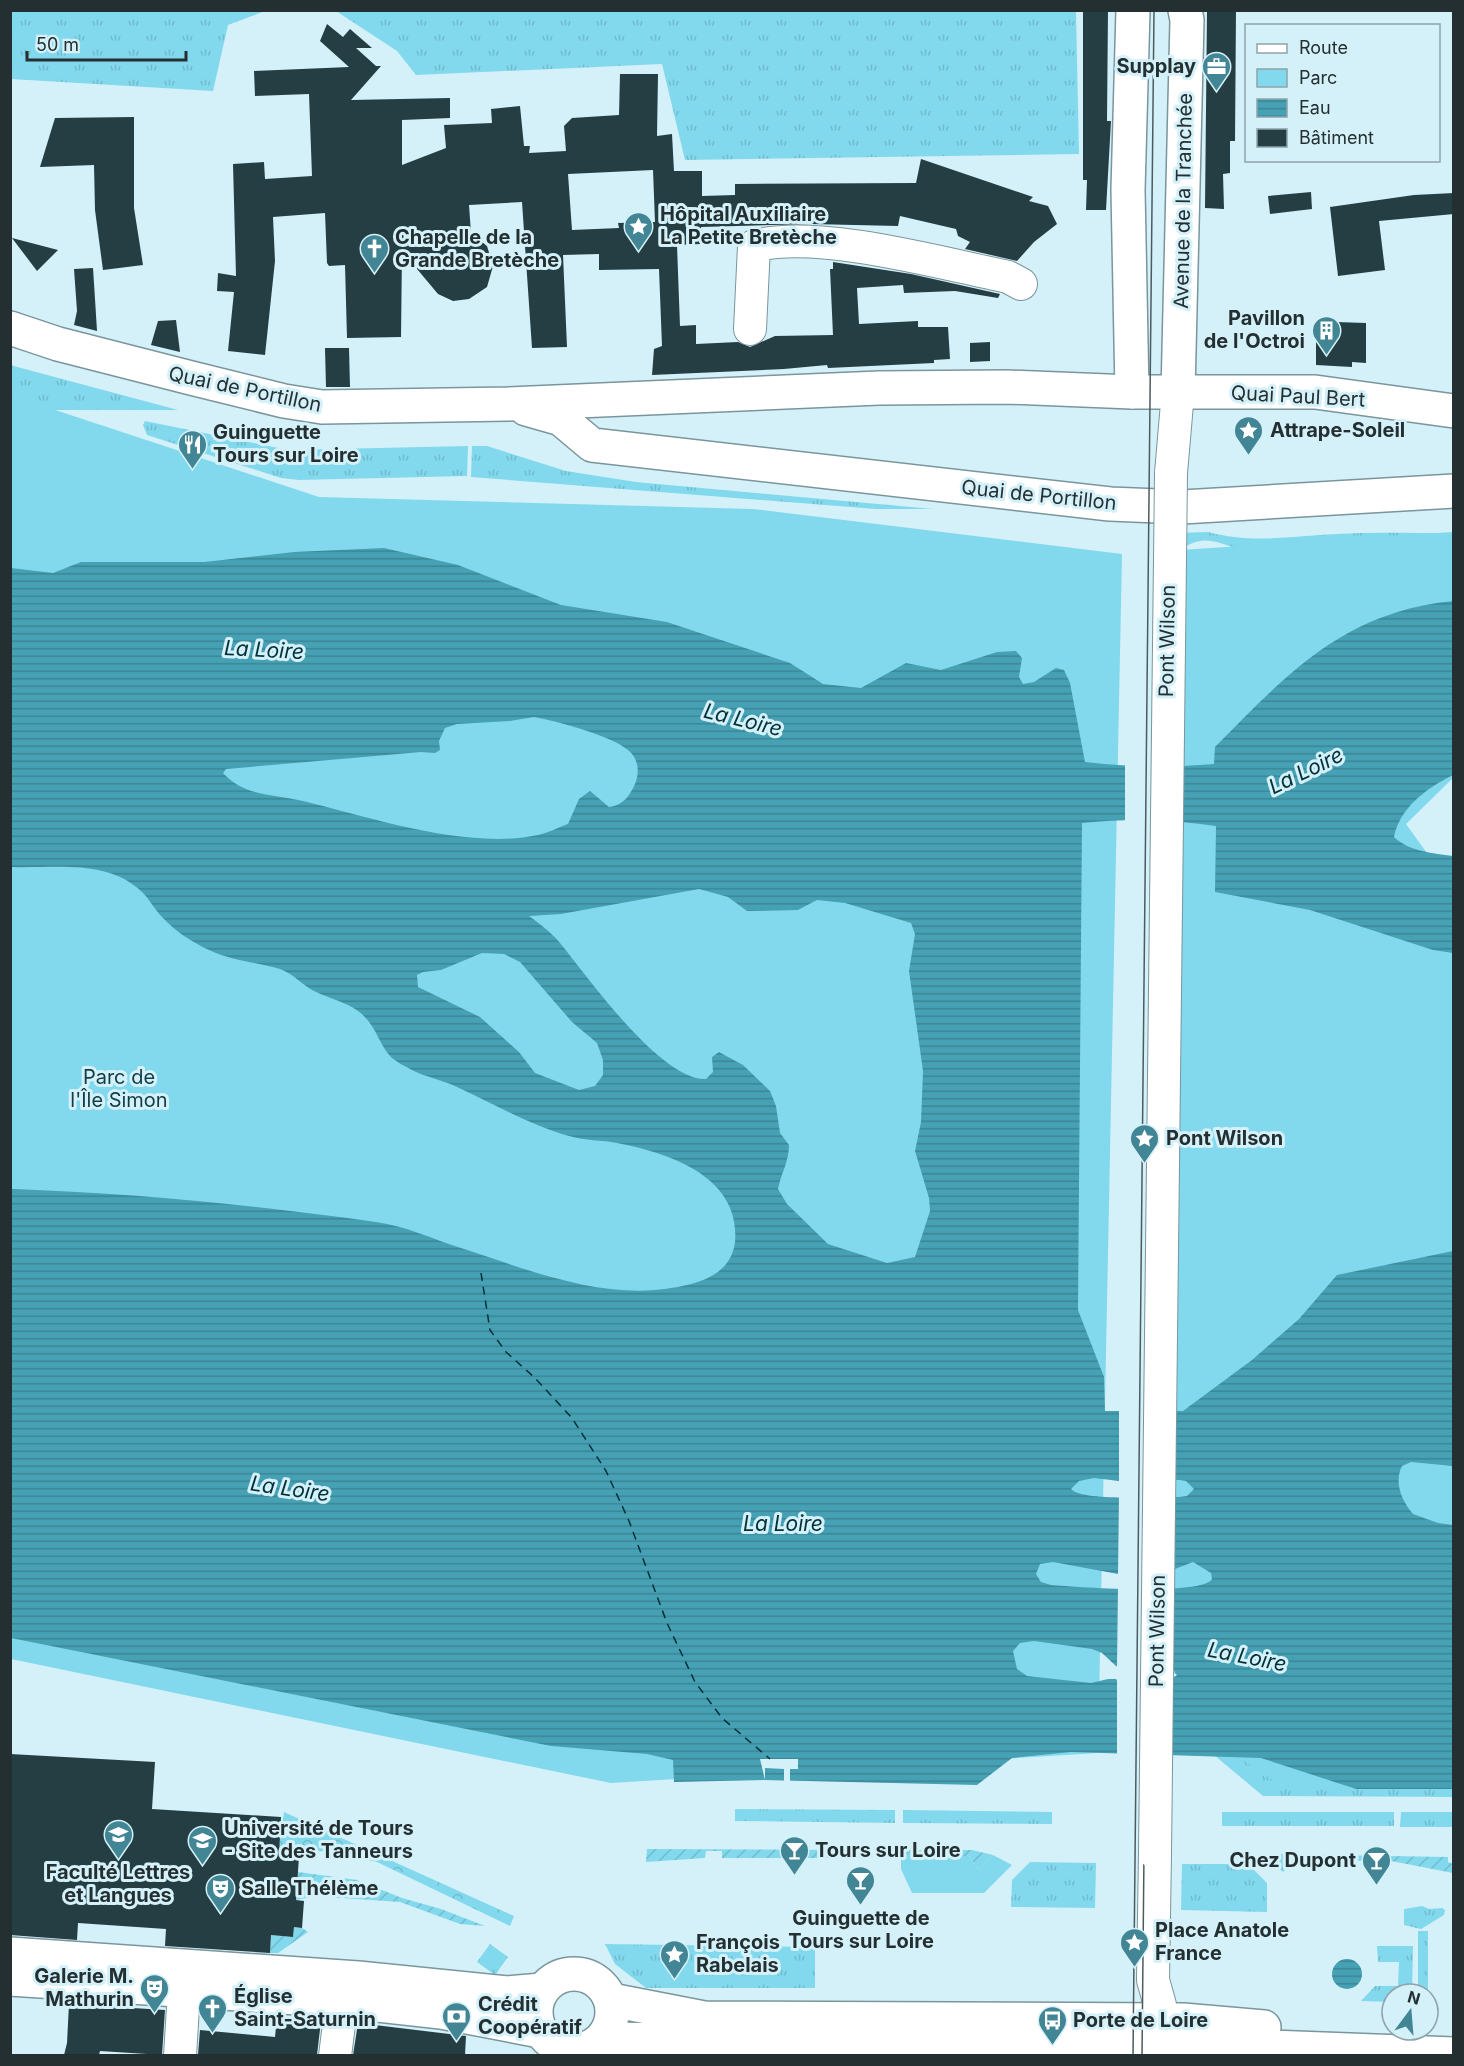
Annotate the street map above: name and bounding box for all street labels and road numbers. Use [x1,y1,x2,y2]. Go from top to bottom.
street label: Avenue de la Tranchée [1169,93,1197,309]
street label: Quai de Portillon [166,361,324,417]
street label: Quai Paul Bert [1230,381,1366,412]
street label: Quai de Portillon [960,475,1118,515]
street label: Pont Wilson [1154,585,1180,697]
street label: Pont Wilson [1144,1575,1170,1687]

